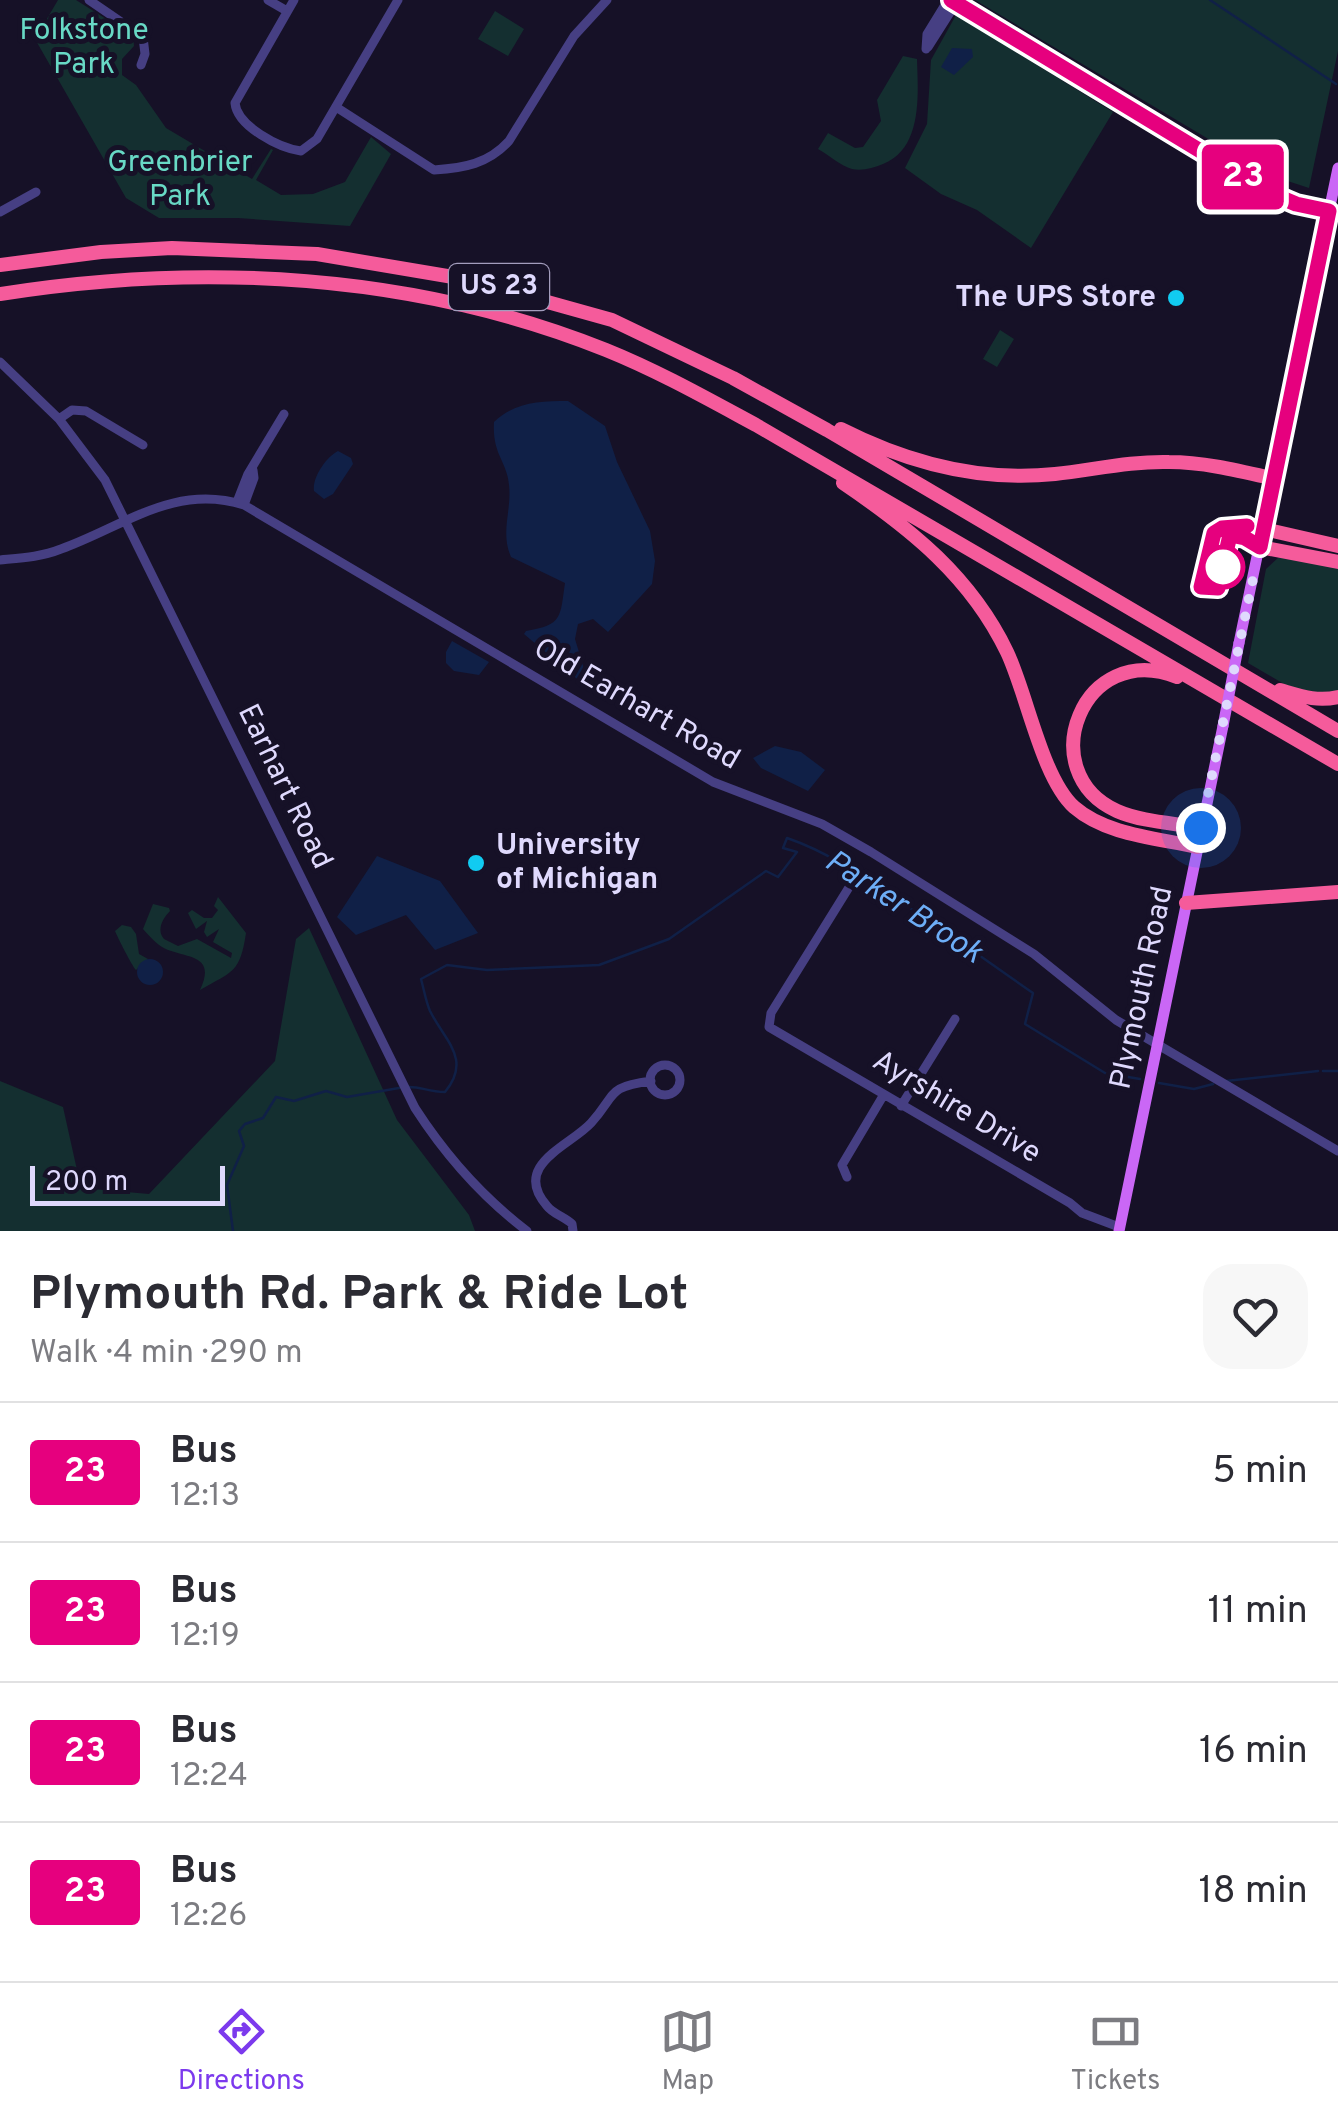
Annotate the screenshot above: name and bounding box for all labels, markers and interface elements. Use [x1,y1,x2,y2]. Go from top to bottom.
park label: Folkstone Park [19,13,149,84]
line badge: 23 [1198,144,1288,210]
park label: Greenbrier Park [107,145,253,216]
text: 23 [1222,155,1264,199]
road number: US 23 [449,264,549,310]
place label: The UPS Store [955,280,1156,317]
marker: The UPS Store [1165,287,1187,309]
unlabelled marker [1202,546,1244,588]
street label: Old Earhart Road [526,631,746,779]
street label: Earhart Road [228,699,340,875]
your location [1176,803,1226,853]
place label: University of Michigan [496,828,658,899]
water label: Parker Brook [817,842,990,974]
marker: University of Michigan [465,852,487,874]
street label: Plymouth Road [1103,883,1183,1093]
street label: Ayrshire Drive [865,1043,1047,1173]
scale bar [30,1161,225,1206]
text: 200 m [45,1165,128,1201]
button: heart [1203,1264,1308,1369]
text: Plymouth Rd. Park & Ride Lot [30,1266,688,1326]
text: Walk · 4 min · 290 m [30,1334,303,1374]
text: Bus [170,1428,237,1477]
text: 5 min [1212,1448,1308,1497]
text: 23 [64,1450,106,1494]
text: 12:13 [170,1477,240,1517]
text: Bus [170,1568,237,1617]
text: 11 min [1207,1588,1308,1637]
text: 23 [64,1590,106,1634]
text: 12:19 [170,1617,240,1657]
text: Bus [170,1708,237,1757]
text: 16 min [1199,1728,1308,1777]
text: 23 [64,1730,106,1774]
text: 12:24 [170,1757,248,1797]
text: Bus [170,1848,237,1897]
text: 18 min [1198,1868,1308,1917]
text: 23 [64,1870,106,1914]
text: 12:26 [170,1897,247,1937]
tab: Directions [178,2004,305,2100]
tab: Map [660,2004,715,2100]
tab: Tickets [1071,2004,1160,2100]

